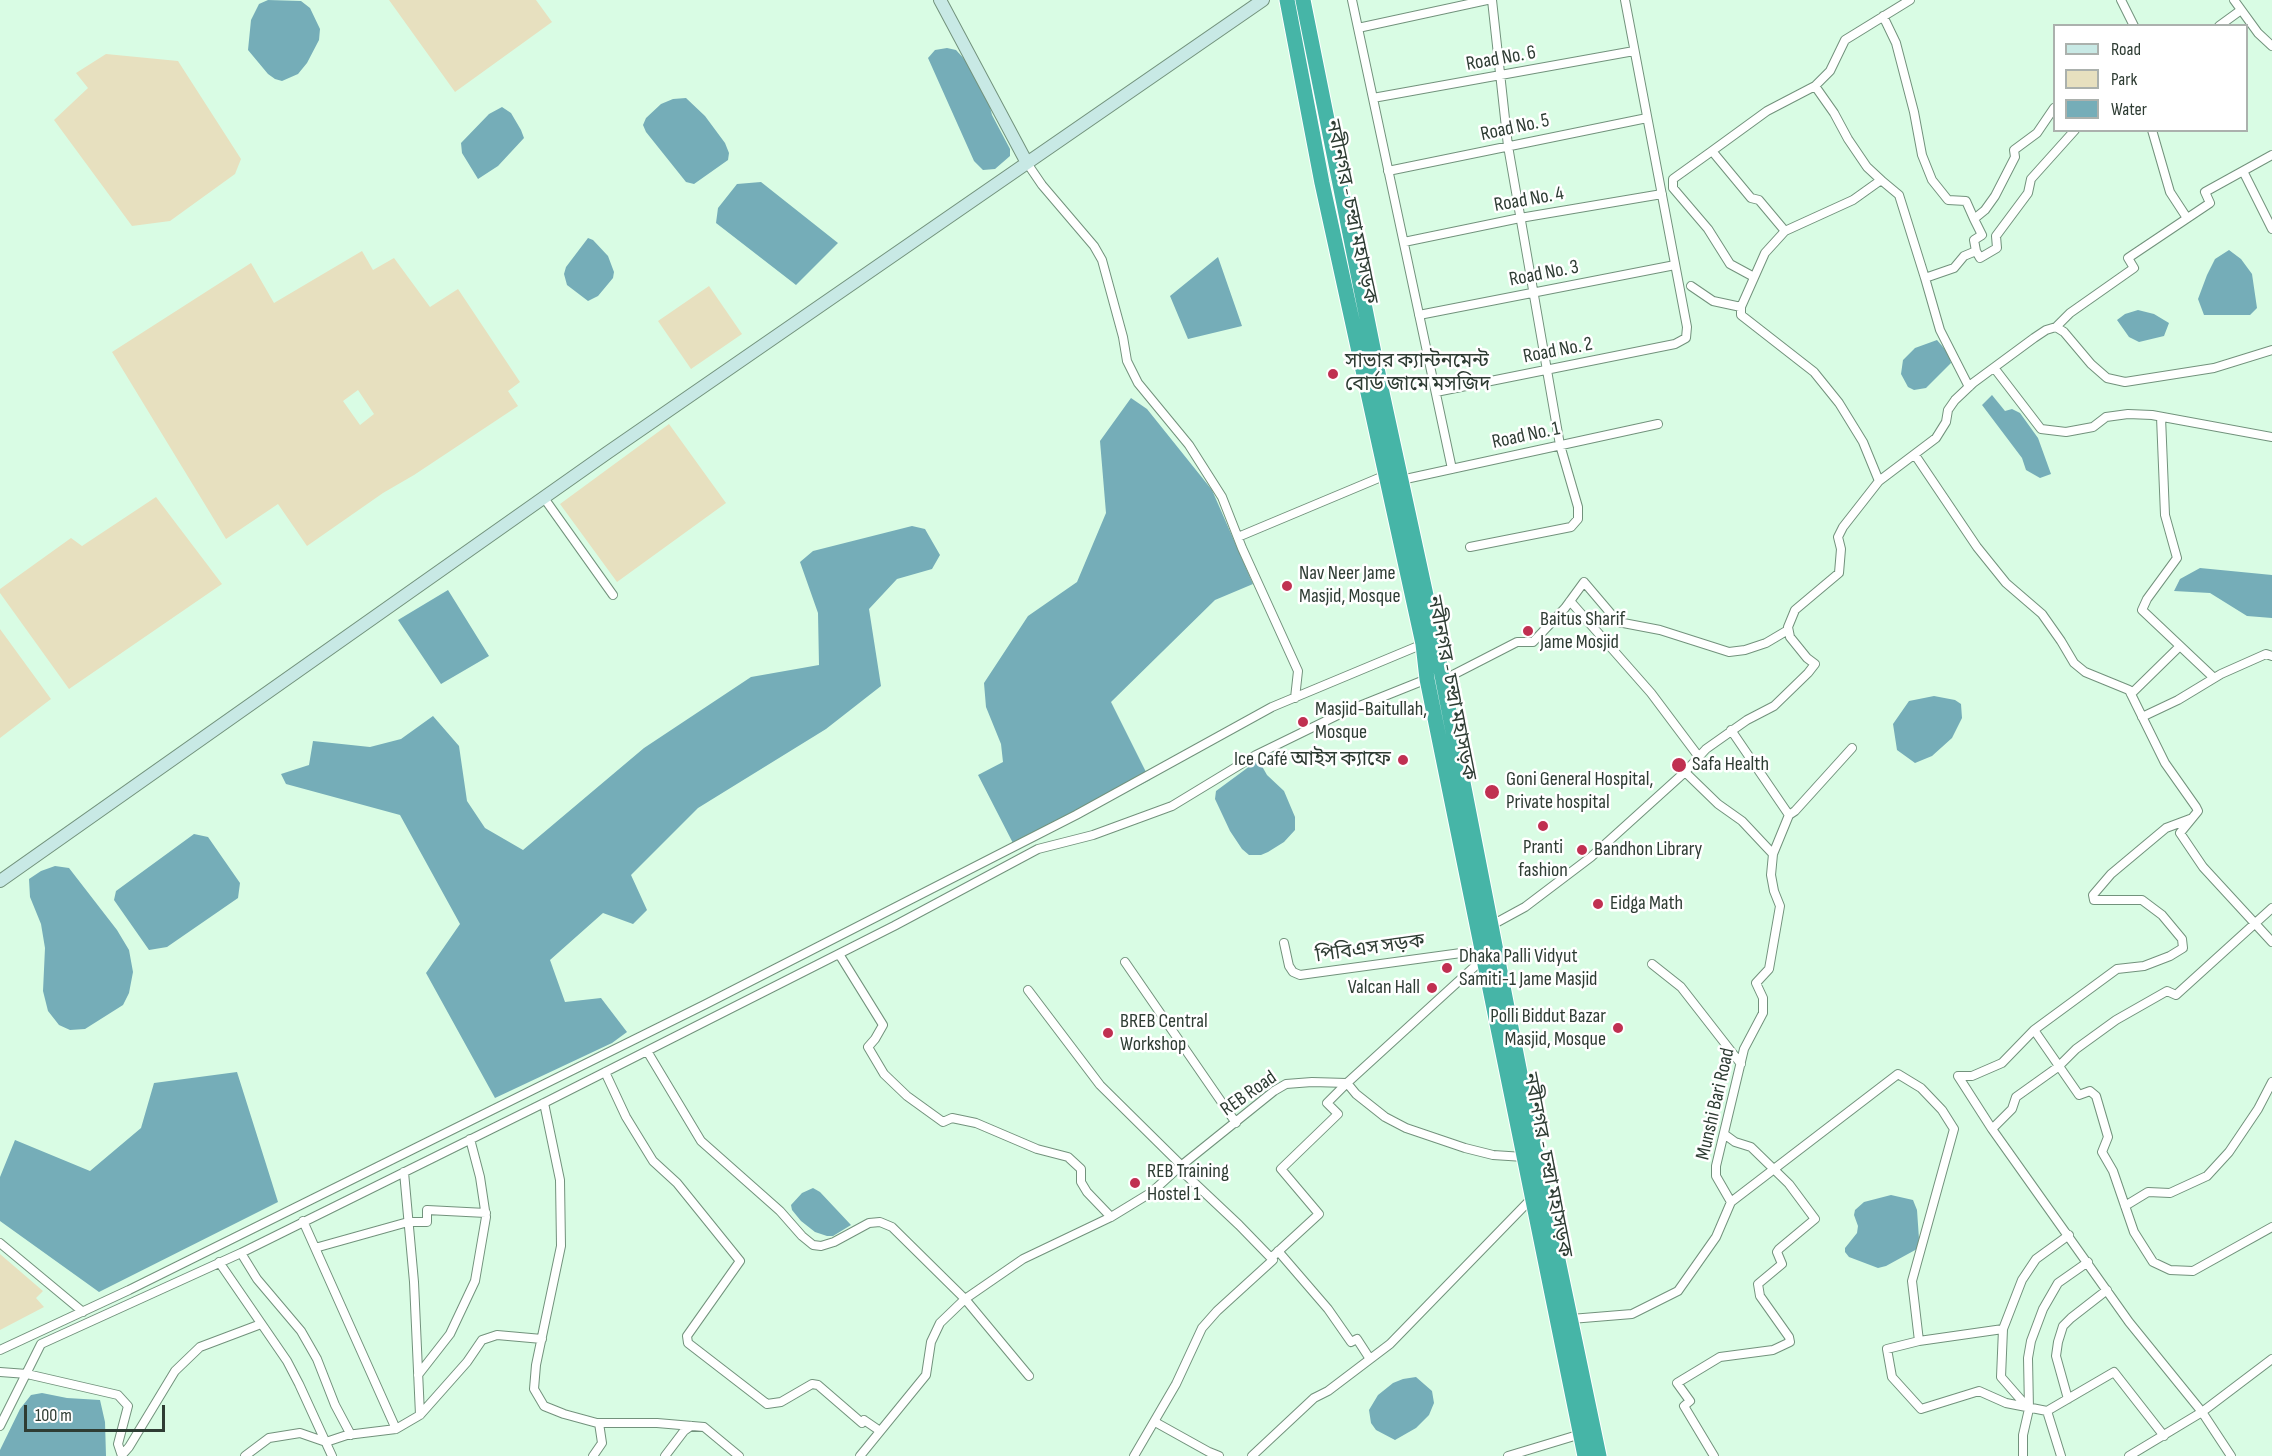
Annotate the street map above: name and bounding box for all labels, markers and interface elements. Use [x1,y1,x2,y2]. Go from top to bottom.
legend [2053,24,2248,132]
text: Road [2111,39,2141,60]
street label: Road No. 6 [1464,41,1538,77]
text: Park [2111,69,2137,90]
text: Water [2111,99,2147,120]
street label: Road No. 5 [1478,109,1552,147]
street label: নবীনগর - চন্দ্রা মহাসড়ক [1320,118,1382,306]
street label: Road No. 4 [1492,182,1566,218]
street label: Road No. 3 [1507,256,1581,292]
street label: Road No. 2 [1521,333,1595,369]
place label: সাভার ক্যান্টনমেন্ট বোর্ড জামে মসজিদ [1345,350,1490,397]
marker: সাভার ক্যান্টনমেন্ট বোর্ড জামে মসজিদ [1326,367,1340,381]
street label: Road No. 1 [1490,417,1562,455]
place label: Nav Neer Jame Masjid, Mosque [1299,562,1400,609]
marker: Nav Neer Jame Masjid, Mosque [1280,579,1294,593]
street label: নবীনগর - চন্দ্রা মহাসড়ক [1421,594,1481,782]
place label: Baitus Sharif Jame Mosjid [1540,608,1625,655]
marker: Baitus Sharif Jame Mosjid [1521,624,1535,638]
place label: Masjid-Baitullah, Mosque [1315,698,1427,745]
marker: Masjid-Baitullah, Mosque [1296,715,1310,729]
place label: Ice Café আইস ক্যাফে [1234,748,1391,772]
marker: Ice Café আইস ক্যাফে [1396,753,1410,767]
place label: Safa Health [1692,753,1769,777]
marker: Safa Health [1670,756,1688,774]
place label: Goni General Hospital, Private hospital [1506,768,1653,815]
marker: Goni General Hospital, Private hospital [1483,783,1501,801]
marker: Pranti fashion [1536,819,1550,833]
place label: Pranti fashion [1518,836,1568,883]
place label: Bandhon Library [1594,838,1702,862]
marker: Bandhon Library [1575,843,1589,857]
place label: Eidga Math [1610,892,1683,916]
marker: Eidga Math [1591,897,1605,911]
street label: পিবিএস সড়ক [1314,929,1426,969]
place label: Dhaka Palli Vidyut Samiti-1 Jame Masjid [1459,945,1597,992]
marker: Dhaka Palli Vidyut Samiti-1 Jame Masjid [1440,961,1454,975]
place label: Valcan Hall [1348,976,1420,1000]
marker: Valcan Hall [1425,981,1439,995]
place label: Polli Biddut Bazar Masjid, Mosque [1490,1005,1606,1052]
place label: BREB Central Workshop [1120,1010,1208,1057]
marker: Polli Biddut Bazar Masjid, Mosque [1611,1021,1625,1035]
marker: BREB Central Workshop [1101,1026,1115,1040]
street label: Munshi Bari Road [1691,1046,1741,1162]
street label: REB Road [1216,1066,1282,1122]
street label: নবীনগর - চন্দ্রা মহাসড়ক [1517,1071,1577,1259]
place label: REB Training Hostel 1 [1147,1160,1229,1207]
marker: REB Training Hostel 1 [1128,1176,1142,1190]
scale bar [27,1393,168,1431]
text: 100 m [35,1405,72,1426]

